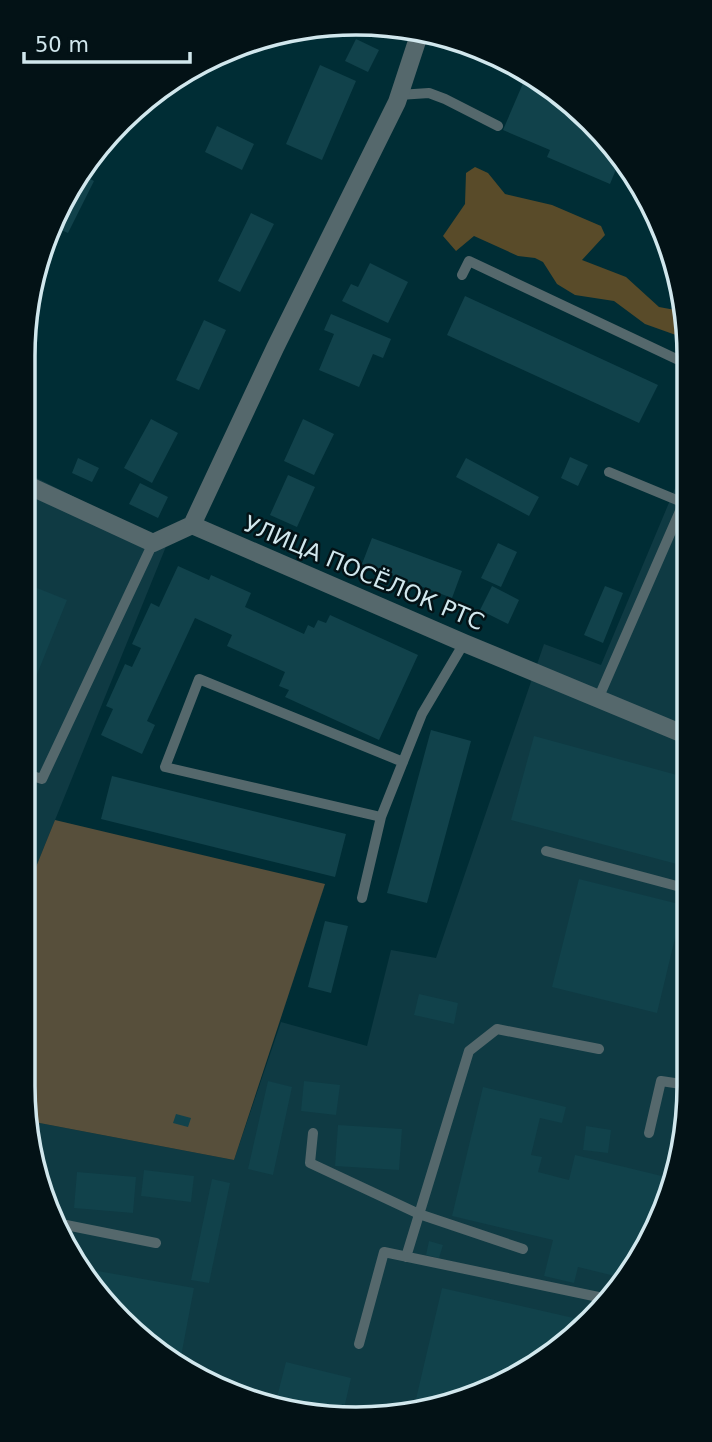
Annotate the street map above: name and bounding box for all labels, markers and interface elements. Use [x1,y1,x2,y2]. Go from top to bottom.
scale bar [24,21,191,65]
text: 50 m [35,33,89,57]
street label: УЛИЦА ПОСЁЛОК РТС [240,510,488,635]

